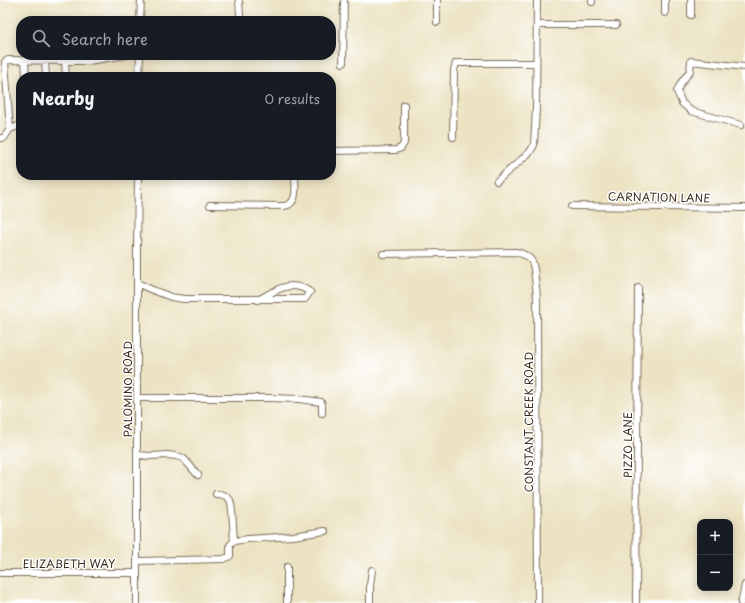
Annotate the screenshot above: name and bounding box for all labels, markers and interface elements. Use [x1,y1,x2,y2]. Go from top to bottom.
search box [16,16,336,60]
icon: search [30,27,52,49]
text: Search here [62,27,148,50]
text: Nearby [32,85,94,111]
text: 0 results [265,89,320,108]
street label: CARNATION LANE [608,188,710,206]
street label: PALOMINO ROAD [119,341,136,437]
street label: CONSTANT CREEK ROAD [520,352,537,492]
street label: PIZZO LANE [619,412,636,478]
map controls [697,519,733,591]
button: + [697,519,733,555]
street label: ELIZABETH WAY [23,555,115,572]
button: − [697,555,733,591]

